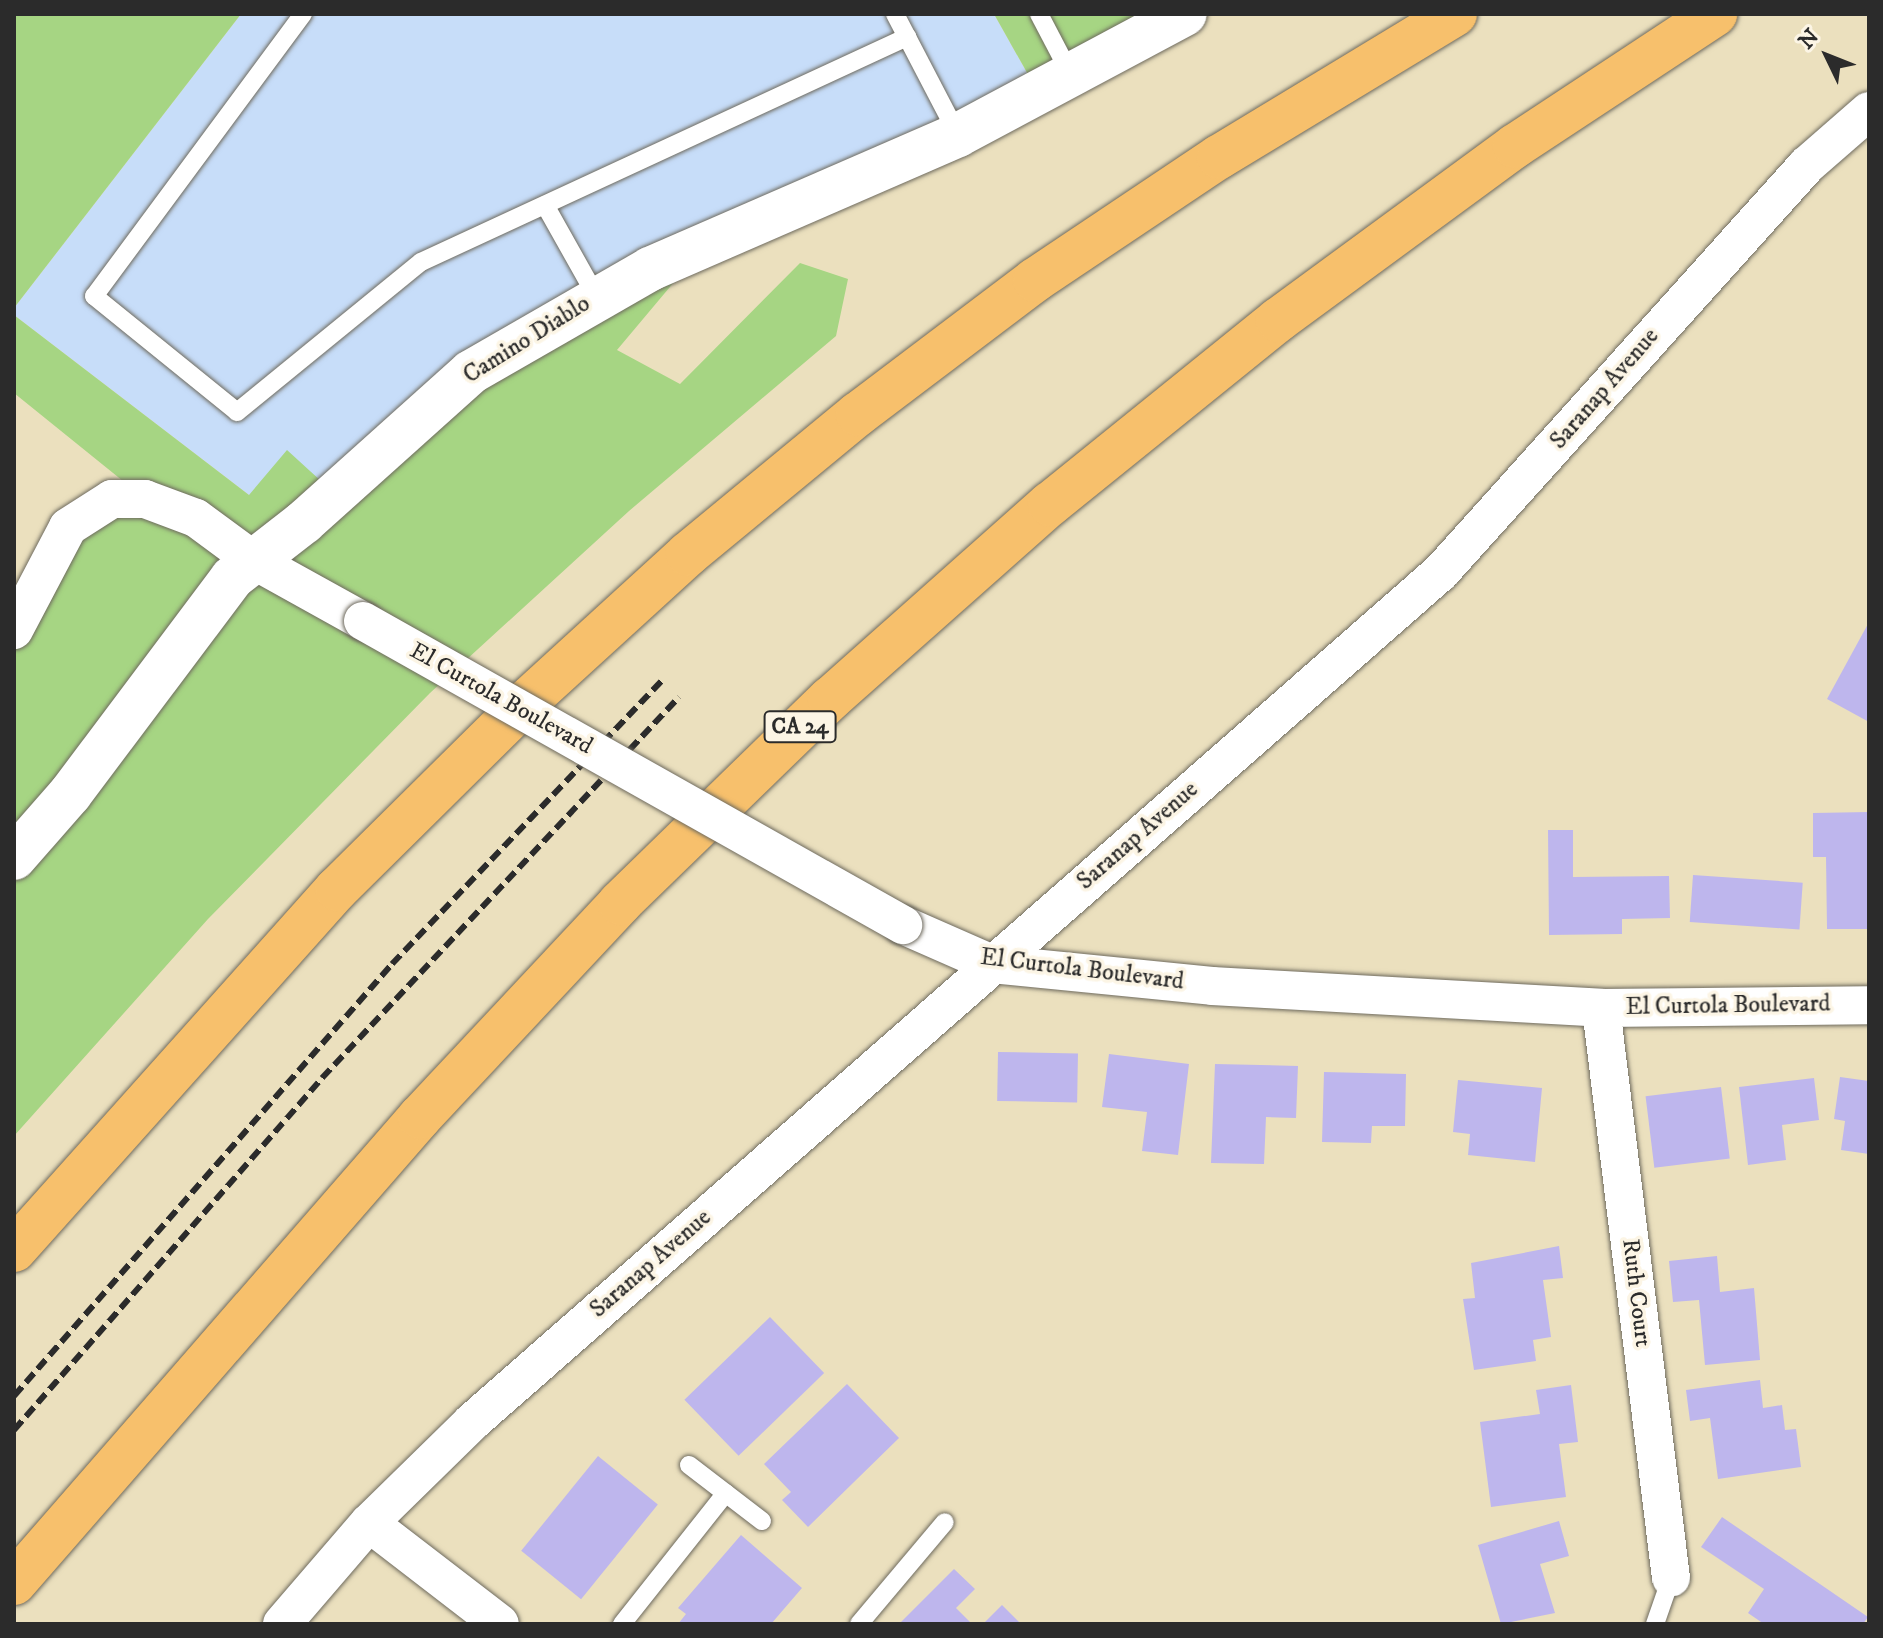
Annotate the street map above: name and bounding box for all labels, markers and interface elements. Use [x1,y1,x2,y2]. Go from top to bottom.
north arrow [1787,16,1867,96]
text: N [1793,23,1825,55]
street label: Camino Diablo [458,290,596,390]
street label: Saranap Avenue [1545,323,1665,455]
street label: El Curtola Boulevard [404,637,598,761]
road number: CA 24 [762,709,838,745]
street label: Saranap Avenue [1072,776,1204,896]
street label: El Curtola Boulevard [979,943,1185,997]
street label: El Curtola Boulevard [1625,990,1831,1022]
street label: Saranap Avenue [585,1204,717,1324]
street label: Ruth Court [1615,1237,1657,1349]

